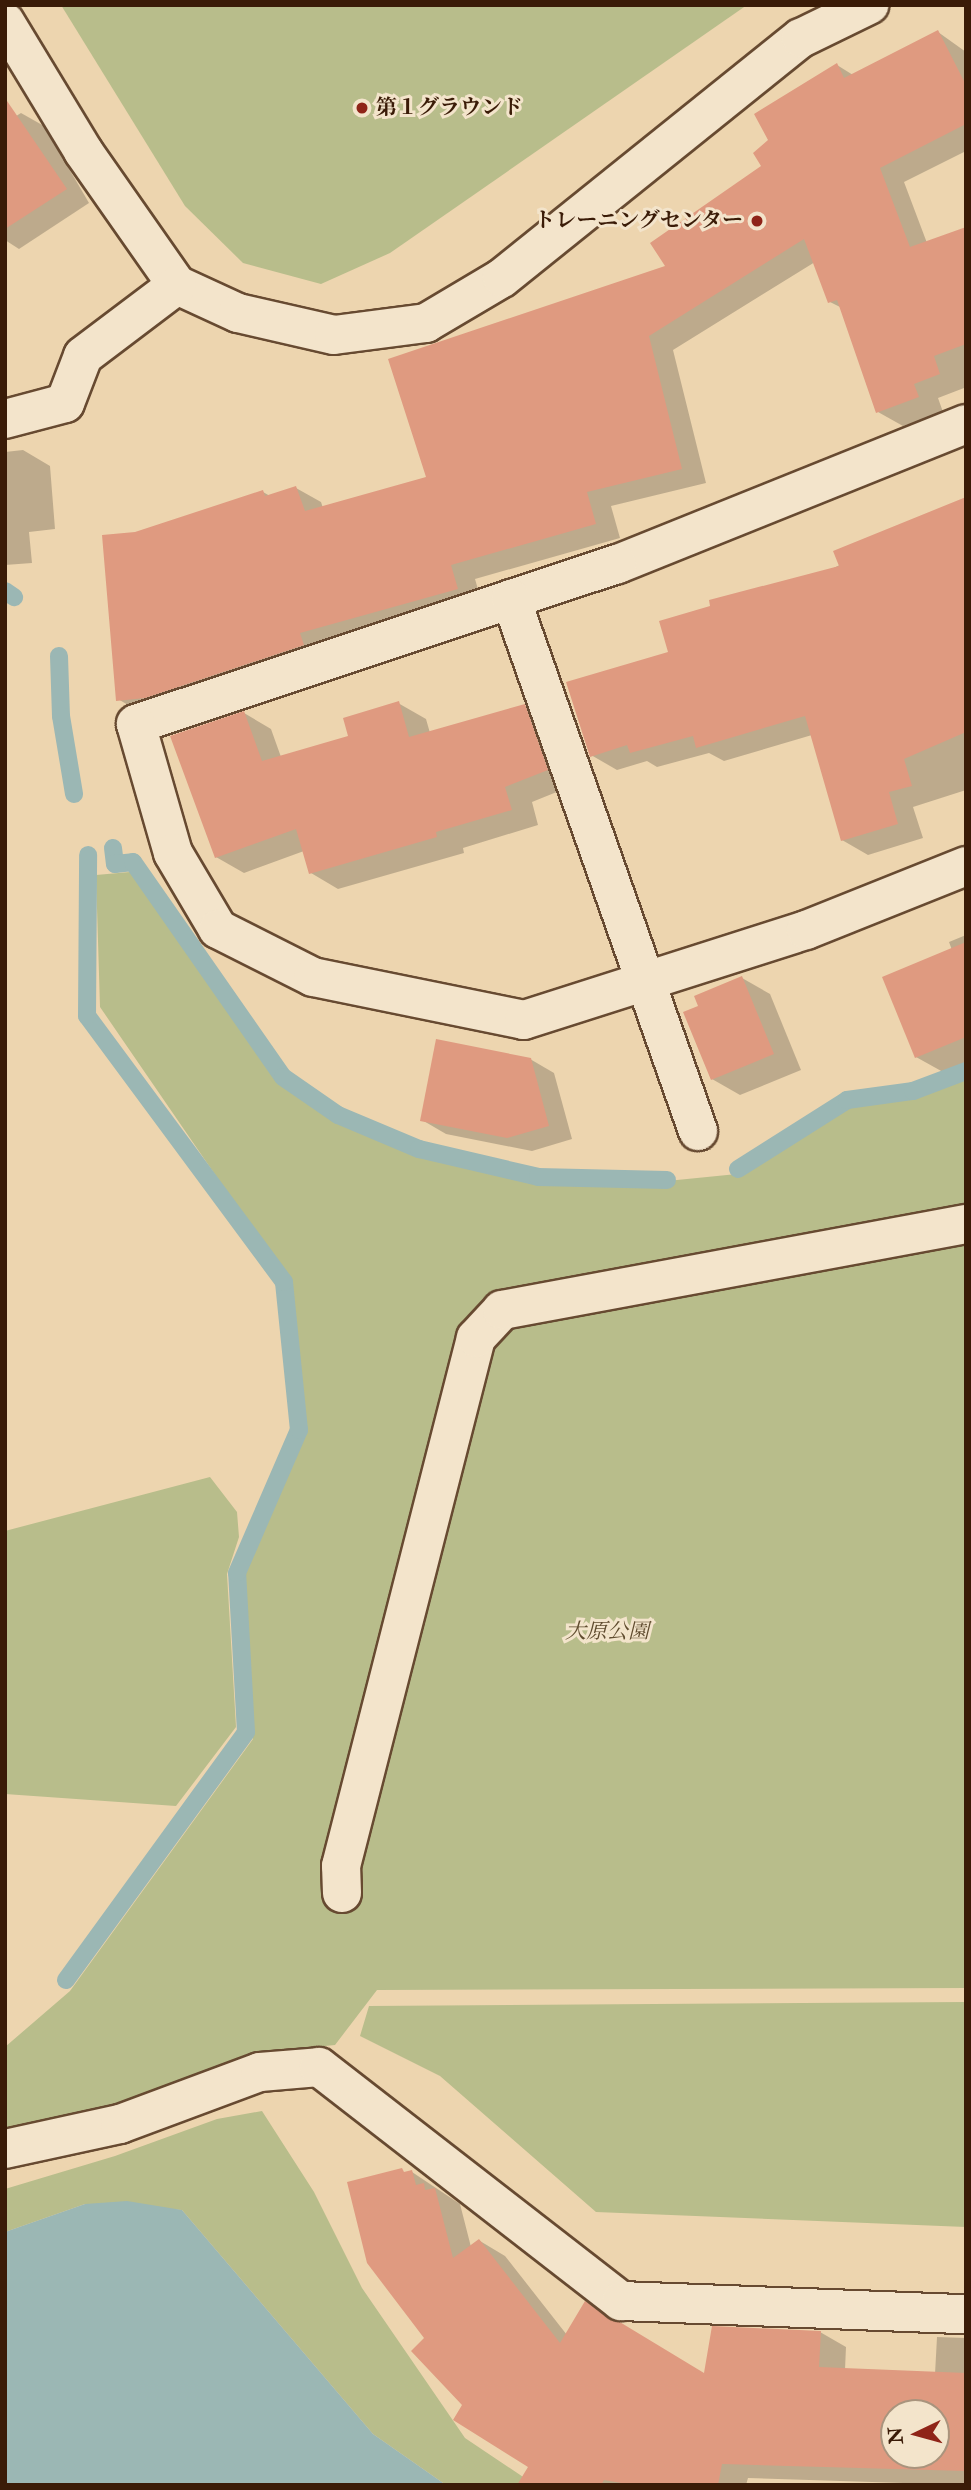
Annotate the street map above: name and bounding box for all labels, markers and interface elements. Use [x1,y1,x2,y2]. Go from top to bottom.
place label: 第１グラウンド [376,95,523,121]
marker: 第１グラウンド [354,100,370,116]
place label: トレーニングセンター [533,208,743,234]
marker: トレーニングセンター [749,213,765,229]
park label: 大原公園 [565,1619,649,1645]
north arrow [880,2399,950,2469]
text: N [883,2426,909,2445]

